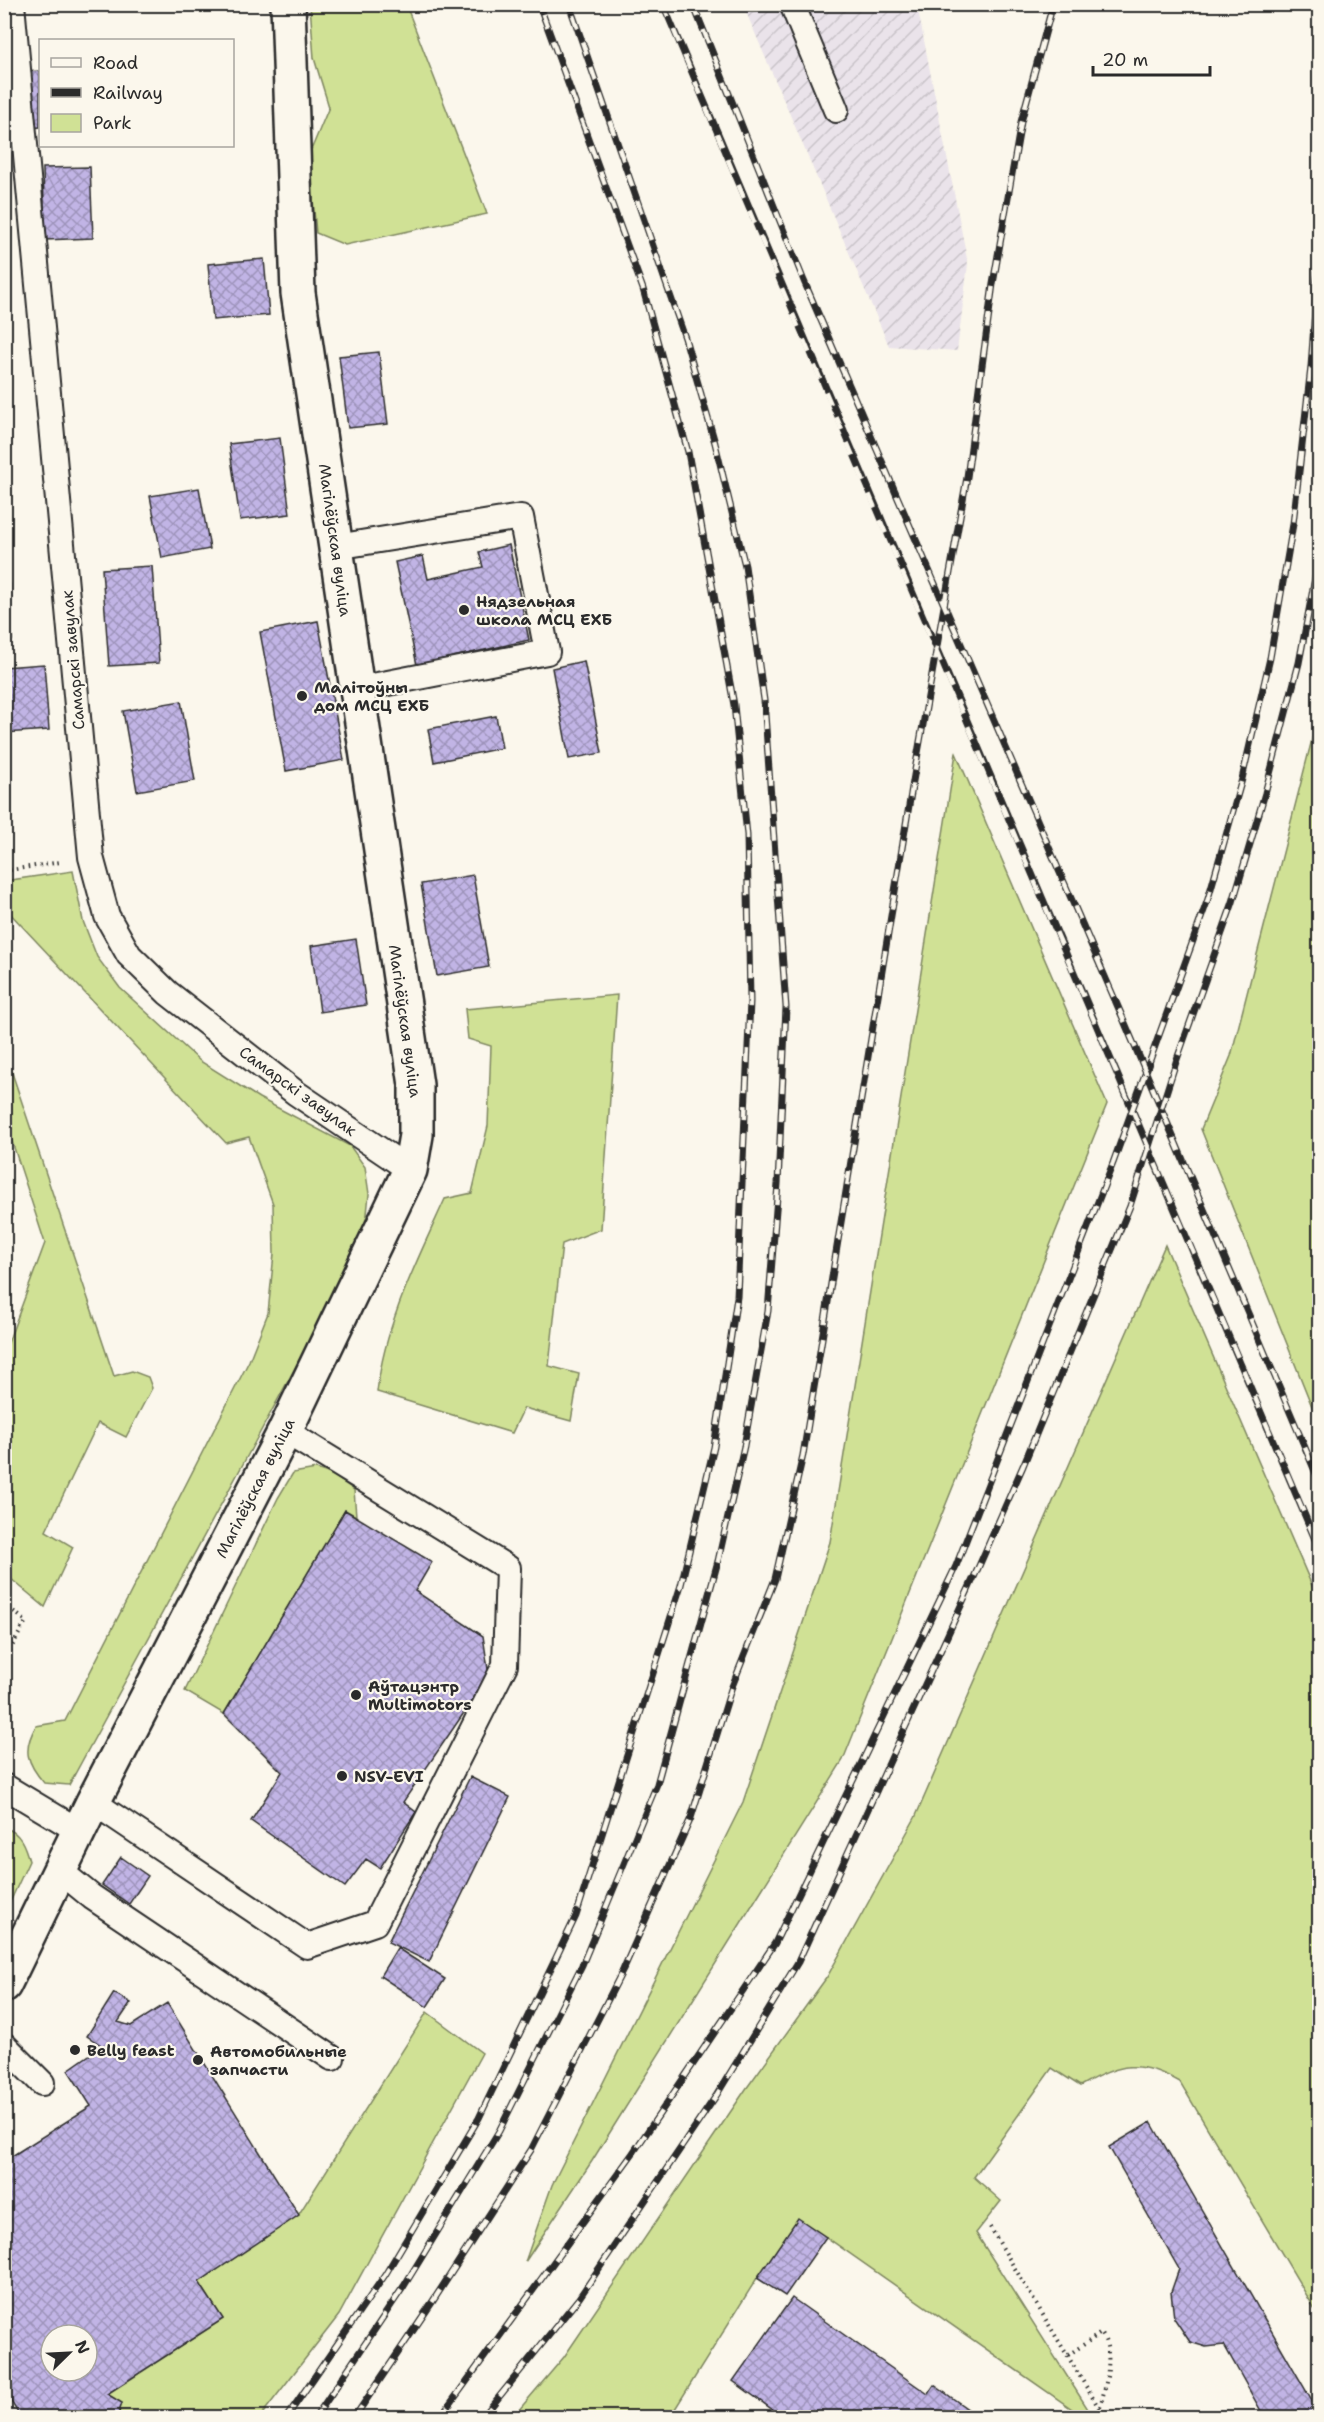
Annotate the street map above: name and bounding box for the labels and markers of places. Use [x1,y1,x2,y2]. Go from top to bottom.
place label: Нядзельная школа МСЦ ЕХБ [476,591,612,630]
marker: Нядзельная школа МСЦ ЕХБ [457,603,471,617]
place label: Малітоўны дом МСЦ ЕХБ [314,677,429,716]
marker: Малітоўны дом МСЦ ЕХБ [295,689,309,703]
place label: Аўтацэнтр Multimotors [368,1676,472,1715]
marker: Аўтацэнтр Multimotors [349,1688,363,1702]
place label: NSV-EVI [354,1766,424,1787]
marker: NSV-EVI [335,1769,349,1783]
place label: Belly feast [87,2040,175,2061]
place label: Автомобильные запчасти [210,2041,347,2080]
marker: Belly feast [68,2043,82,2057]
marker: Автомобильные запчасти [191,2053,205,2067]

